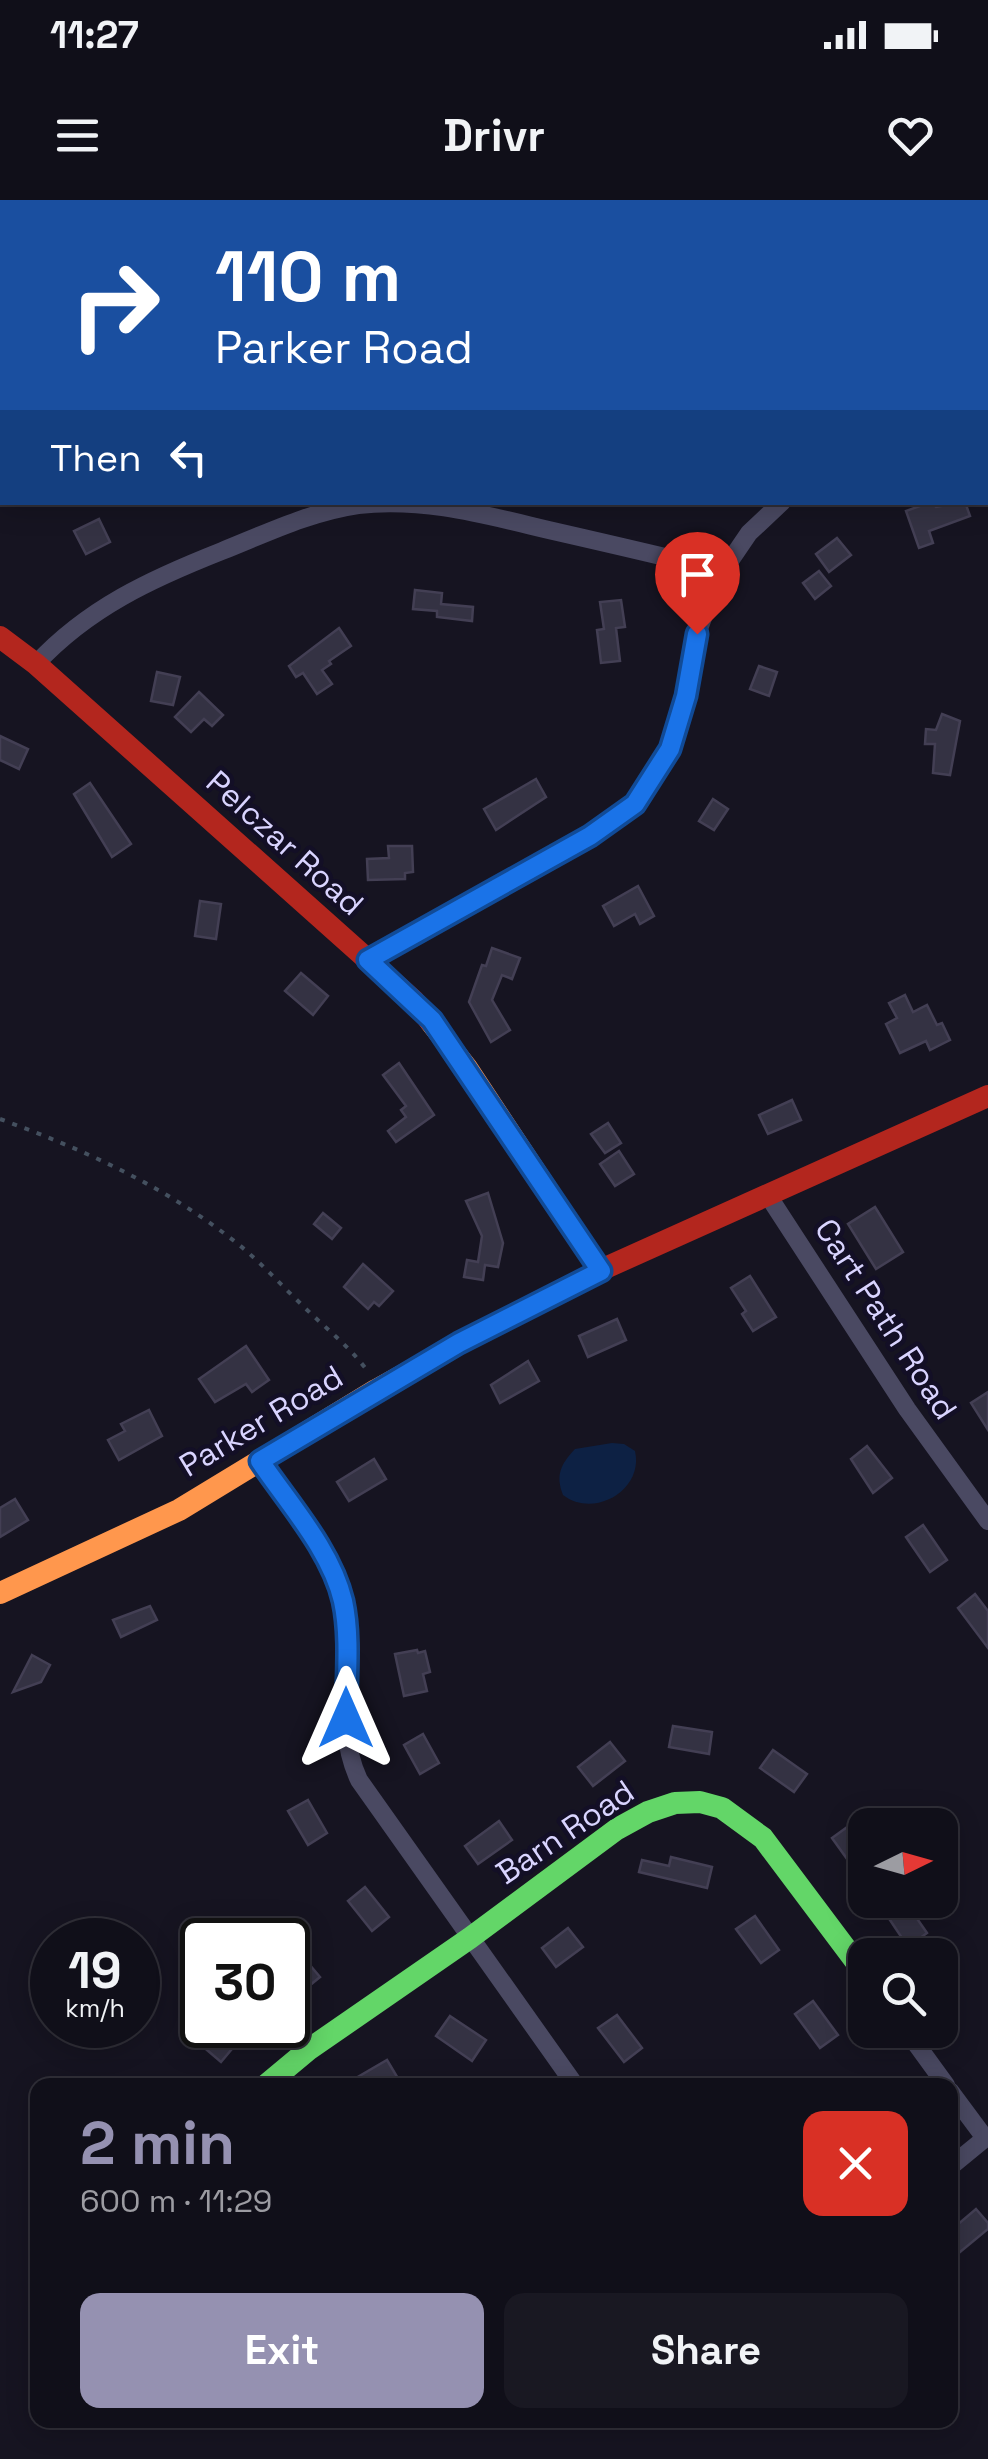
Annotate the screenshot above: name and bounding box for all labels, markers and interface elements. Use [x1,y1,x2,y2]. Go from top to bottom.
text: 11:27 [50,11,139,59]
text: Drivr [443,107,545,164]
icon: menu [50,108,105,163]
icon: heart [883,108,938,163]
text: 110 m [215,232,401,321]
icon: right [50,240,180,370]
text: Parker Road [215,319,473,376]
icon: left [161,430,216,485]
text: Then [50,434,141,482]
pin [655,532,740,635]
icon: arrive [670,547,725,602]
street label: Pelczar Road [198,762,372,924]
street label: Cart Path Road [806,1211,966,1427]
street label: Parker Road [172,1357,350,1485]
position arrow [294,1666,398,1770]
street label: Barn Road [488,1771,642,1893]
north arrow [848,1808,958,1918]
map controls [848,1808,958,2048]
speed limit sign: 30 [180,1918,310,2048]
button: search [848,1938,958,2048]
text: 19 [68,1939,122,2003]
text: km/h [65,1992,125,2024]
text: 2 min [80,2105,235,2182]
button: close [803,2111,908,2216]
text: 600 m · 11:29 [80,2181,272,2221]
button: Exit [80,2293,484,2408]
button: Share [504,2293,908,2408]

